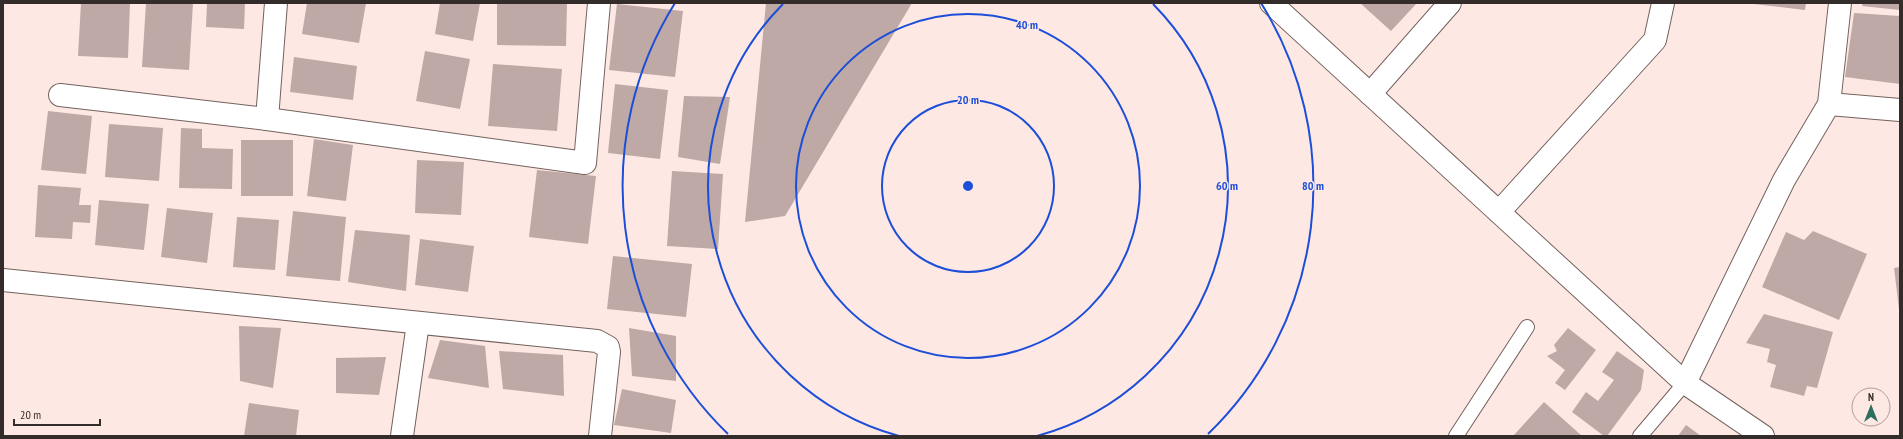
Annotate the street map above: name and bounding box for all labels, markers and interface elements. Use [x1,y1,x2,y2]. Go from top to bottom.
text: 40 m [1016,17,1038,32]
text: 20 m [957,92,979,107]
text: 60 m [1216,178,1238,193]
text: 80 m [1302,178,1324,193]
centre of rings [961,179,975,193]
north arrow [1851,387,1891,427]
text: N [1868,390,1874,404]
scale bar [14,401,100,427]
text: 20 m [20,407,41,422]

